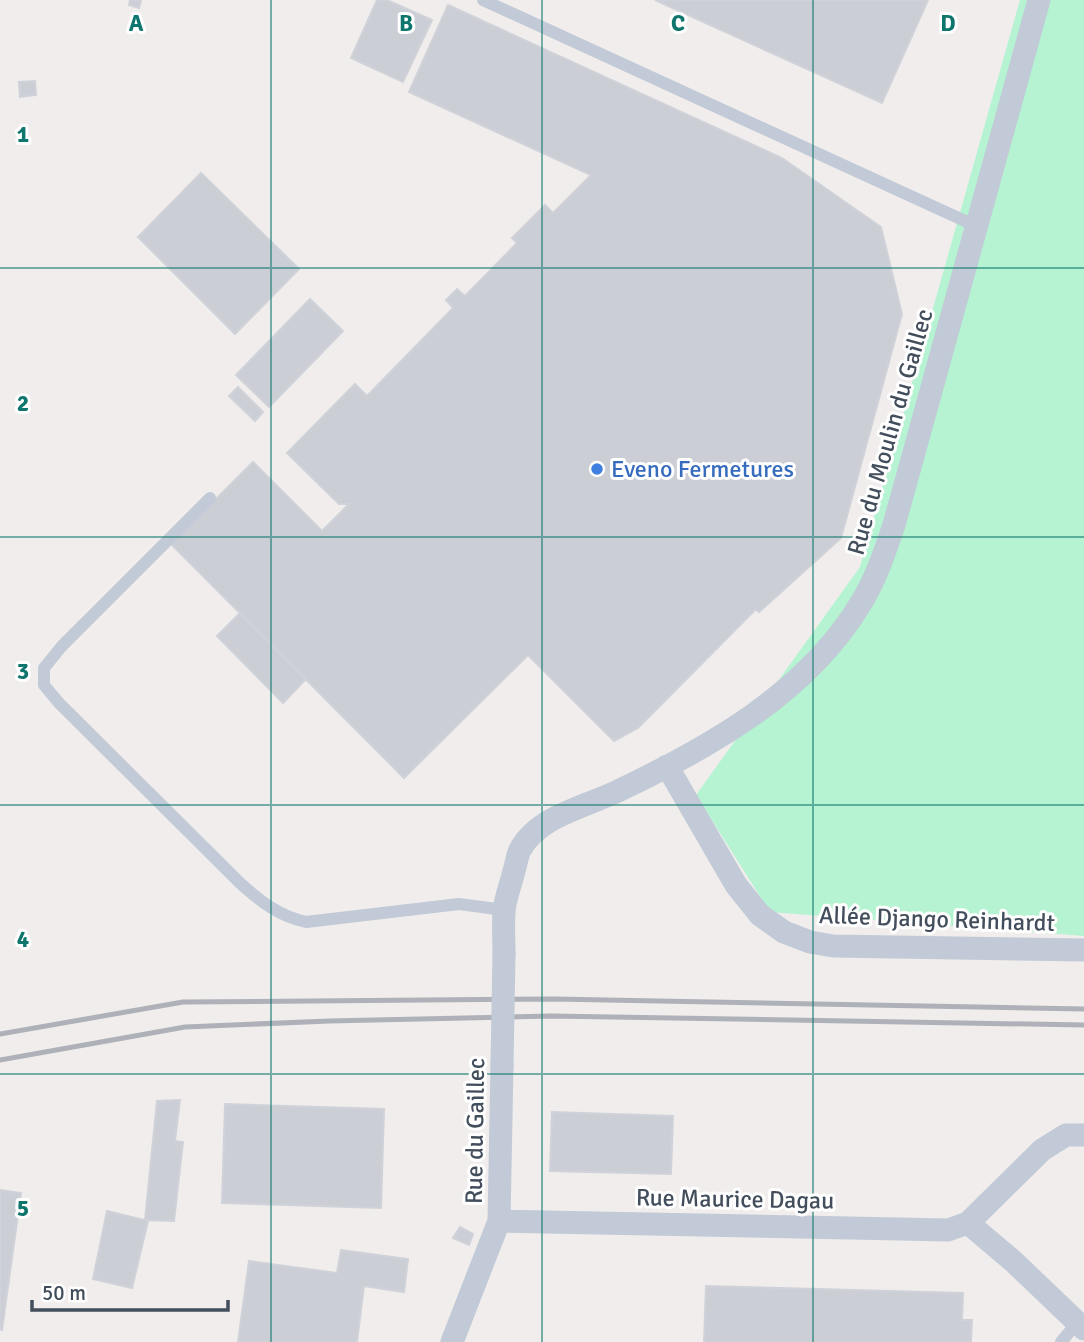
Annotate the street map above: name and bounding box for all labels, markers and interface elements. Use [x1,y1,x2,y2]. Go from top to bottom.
text: A [129,9,144,38]
text: B [399,9,413,38]
text: C [671,9,685,38]
text: D [940,9,956,38]
text: 1 [17,120,29,149]
street label: Rue du Moulin du Gaillec [841,306,939,558]
text: 2 [17,389,29,418]
place label: Eveno Fermetures [611,454,794,484]
marker: Eveno Fermetures [589,461,605,477]
text: 3 [17,657,29,686]
street label: Allée Django Reinhardt [819,900,1055,938]
text: 4 [17,925,29,954]
street label: Rue du Gaillec [459,1058,491,1204]
street label: Rue Maurice Dagau [635,1182,835,1216]
text: 5 [17,1194,29,1223]
scale bar [32,1268,228,1312]
text: 50 m [42,1280,86,1306]

